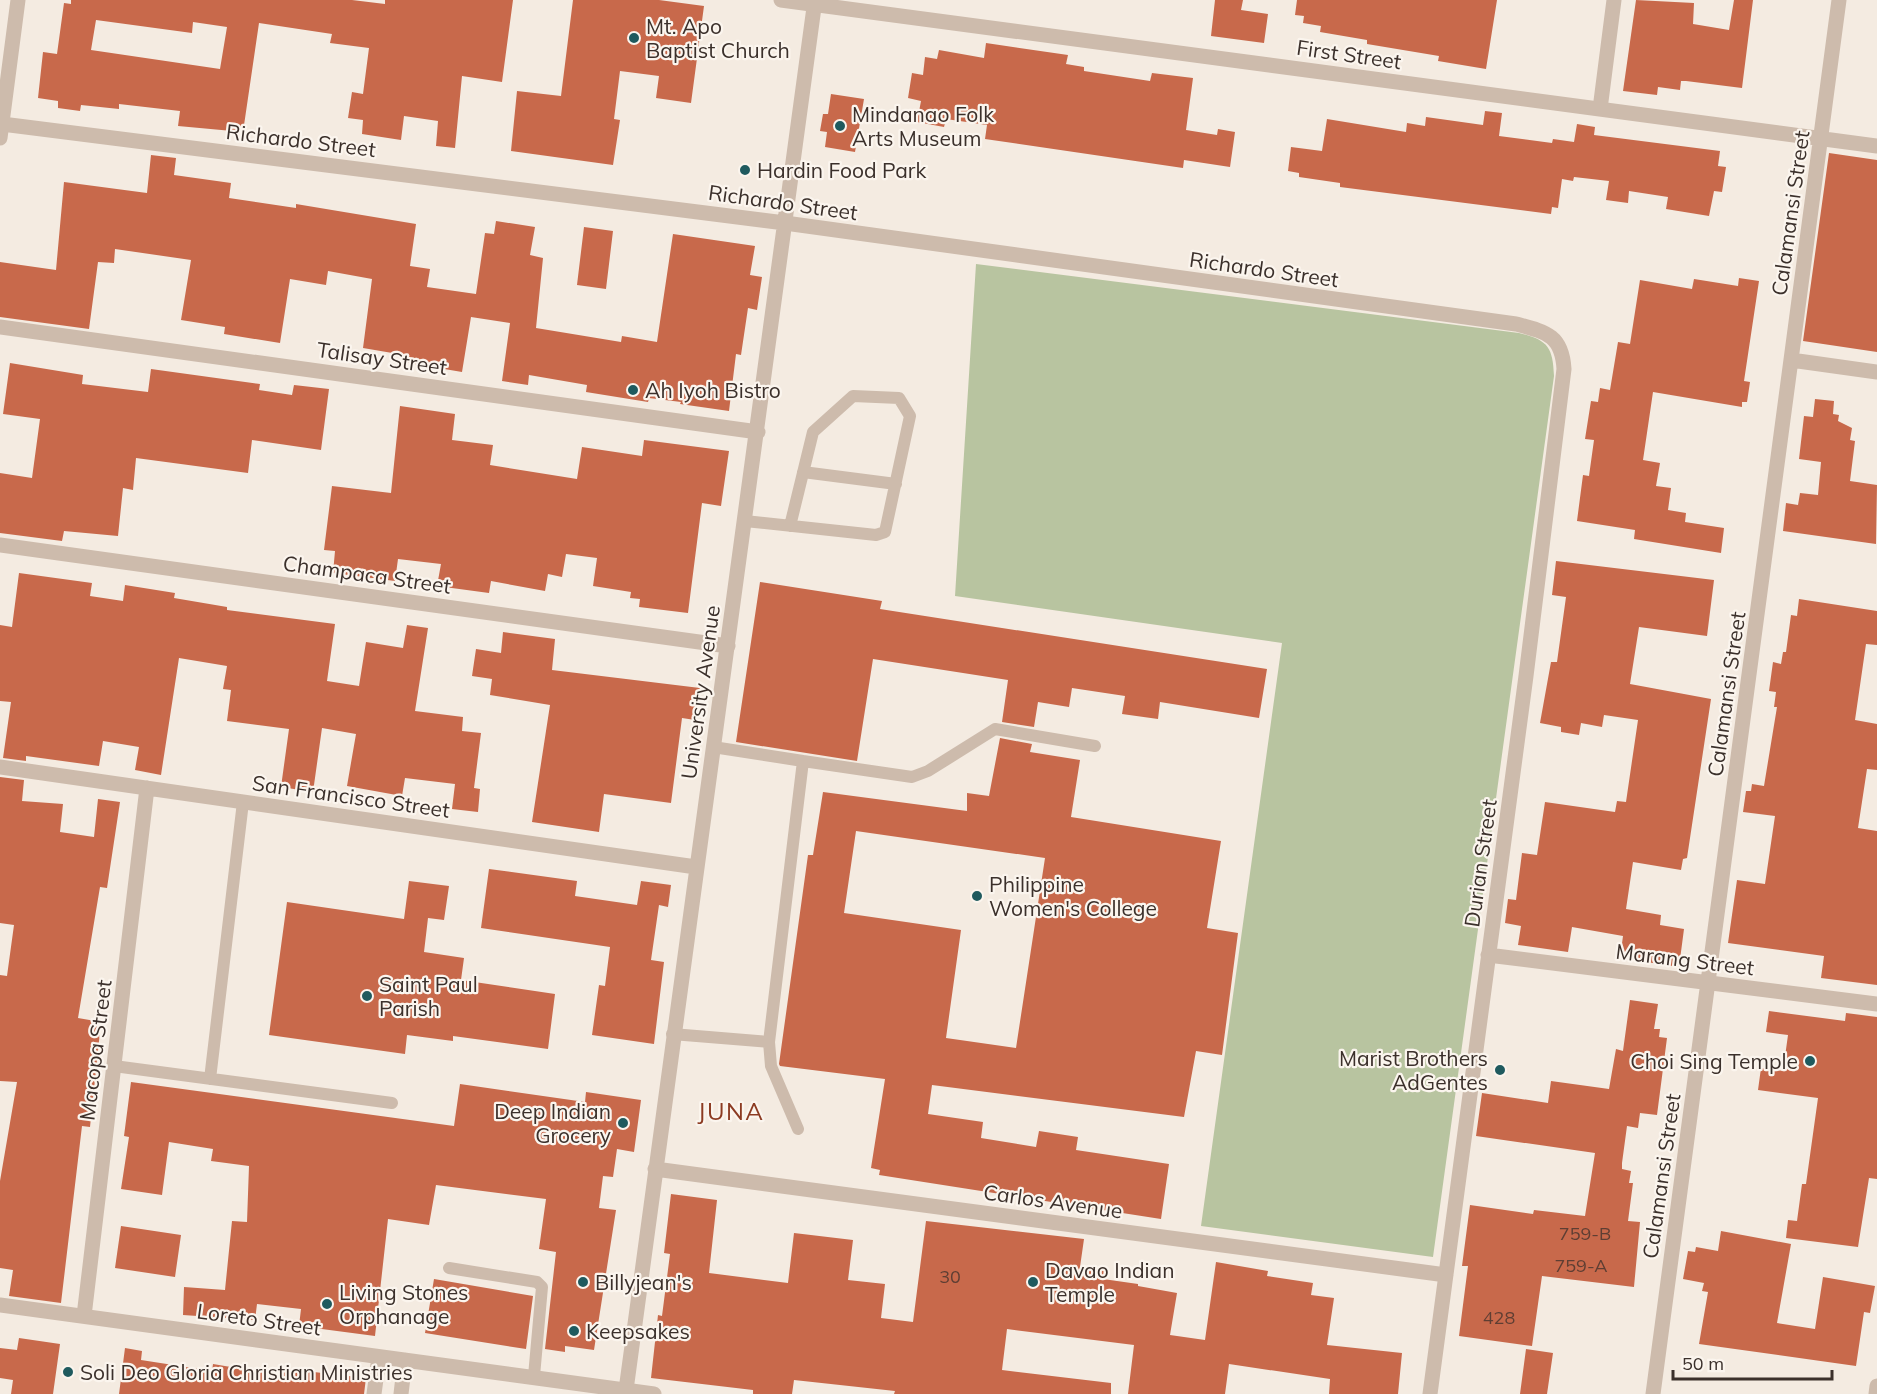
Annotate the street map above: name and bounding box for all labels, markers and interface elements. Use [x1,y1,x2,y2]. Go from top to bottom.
place label: Mt. Apo Baptist Church [646,13,790,63]
marker: Mt. Apo Baptist Church [627,31,641,45]
street label: First Street [1295,34,1403,74]
place label: Mindanao Folk Arts Museum [852,101,994,151]
street label: Richardo Street [225,118,377,162]
marker: Mindanao Folk Arts Museum [833,119,847,133]
street label: Calamansi Street [1766,129,1814,297]
place label: Hardin Food Park [757,157,926,183]
marker: Hardin Food Park [738,163,752,177]
street label: Richardo Street [707,179,859,225]
street label: Richardo Street [1188,246,1340,292]
street label: Talisay Street [315,336,449,380]
place label: Ah Iyoh Bistro [645,377,781,403]
marker: Ah Iyoh Bistro [626,383,640,397]
street label: Champaca Street [281,549,453,599]
street label: University Avenue [675,603,725,781]
street label: Calamansi Street [1702,610,1750,778]
street label: San Francisco Street [251,769,451,823]
street label: Durian Street [1458,797,1502,929]
place label: Philippine Women's College [989,871,1157,921]
marker: Philippine Women's College [970,889,984,903]
street label: Marang Street [1614,938,1756,980]
place label: Saint Paul Parish [379,971,478,1021]
street label: Macopa Street [73,978,117,1122]
marker: Saint Paul Parish [360,989,374,1003]
place label: Marist Brothers AdGentes [1339,1045,1488,1095]
place label: Choi Sing Temple [1630,1048,1798,1074]
marker: Choi Sing Temple [1803,1054,1817,1068]
marker: Marist Brothers AdGentes [1493,1063,1507,1077]
street label: Calamansi Street [1637,1092,1685,1260]
district label: JUNA [698,1096,764,1126]
place label: Deep Indian Grocery [494,1098,611,1148]
marker: Deep Indian Grocery [616,1116,630,1130]
street label: Carlos Avenue [982,1178,1124,1224]
house number: 759-B [1559,1222,1611,1245]
house number: 759-A [1555,1254,1608,1277]
place label: Davao Indian Temple [1045,1257,1174,1307]
house number: 30 [939,1265,961,1288]
place label: Billyjean's [595,1269,692,1295]
marker: Billyjean's [576,1275,590,1289]
marker: Davao Indian Temple [1026,1275,1040,1289]
place label: Living Stones Orphanage [339,1279,468,1329]
street label: Loreto Street [195,1297,323,1341]
marker: Living Stones Orphanage [320,1297,334,1311]
house number: 428 [1483,1306,1515,1329]
place label: Keepsakes [586,1318,690,1344]
marker: Keepsakes [567,1324,581,1338]
scale bar [1673,1343,1832,1381]
text: 50 m [1682,1352,1724,1375]
place label: Soli Deo Gloria Christian Ministries [80,1359,413,1385]
marker: Soli Deo Gloria Christian Ministries [61,1365,75,1379]

